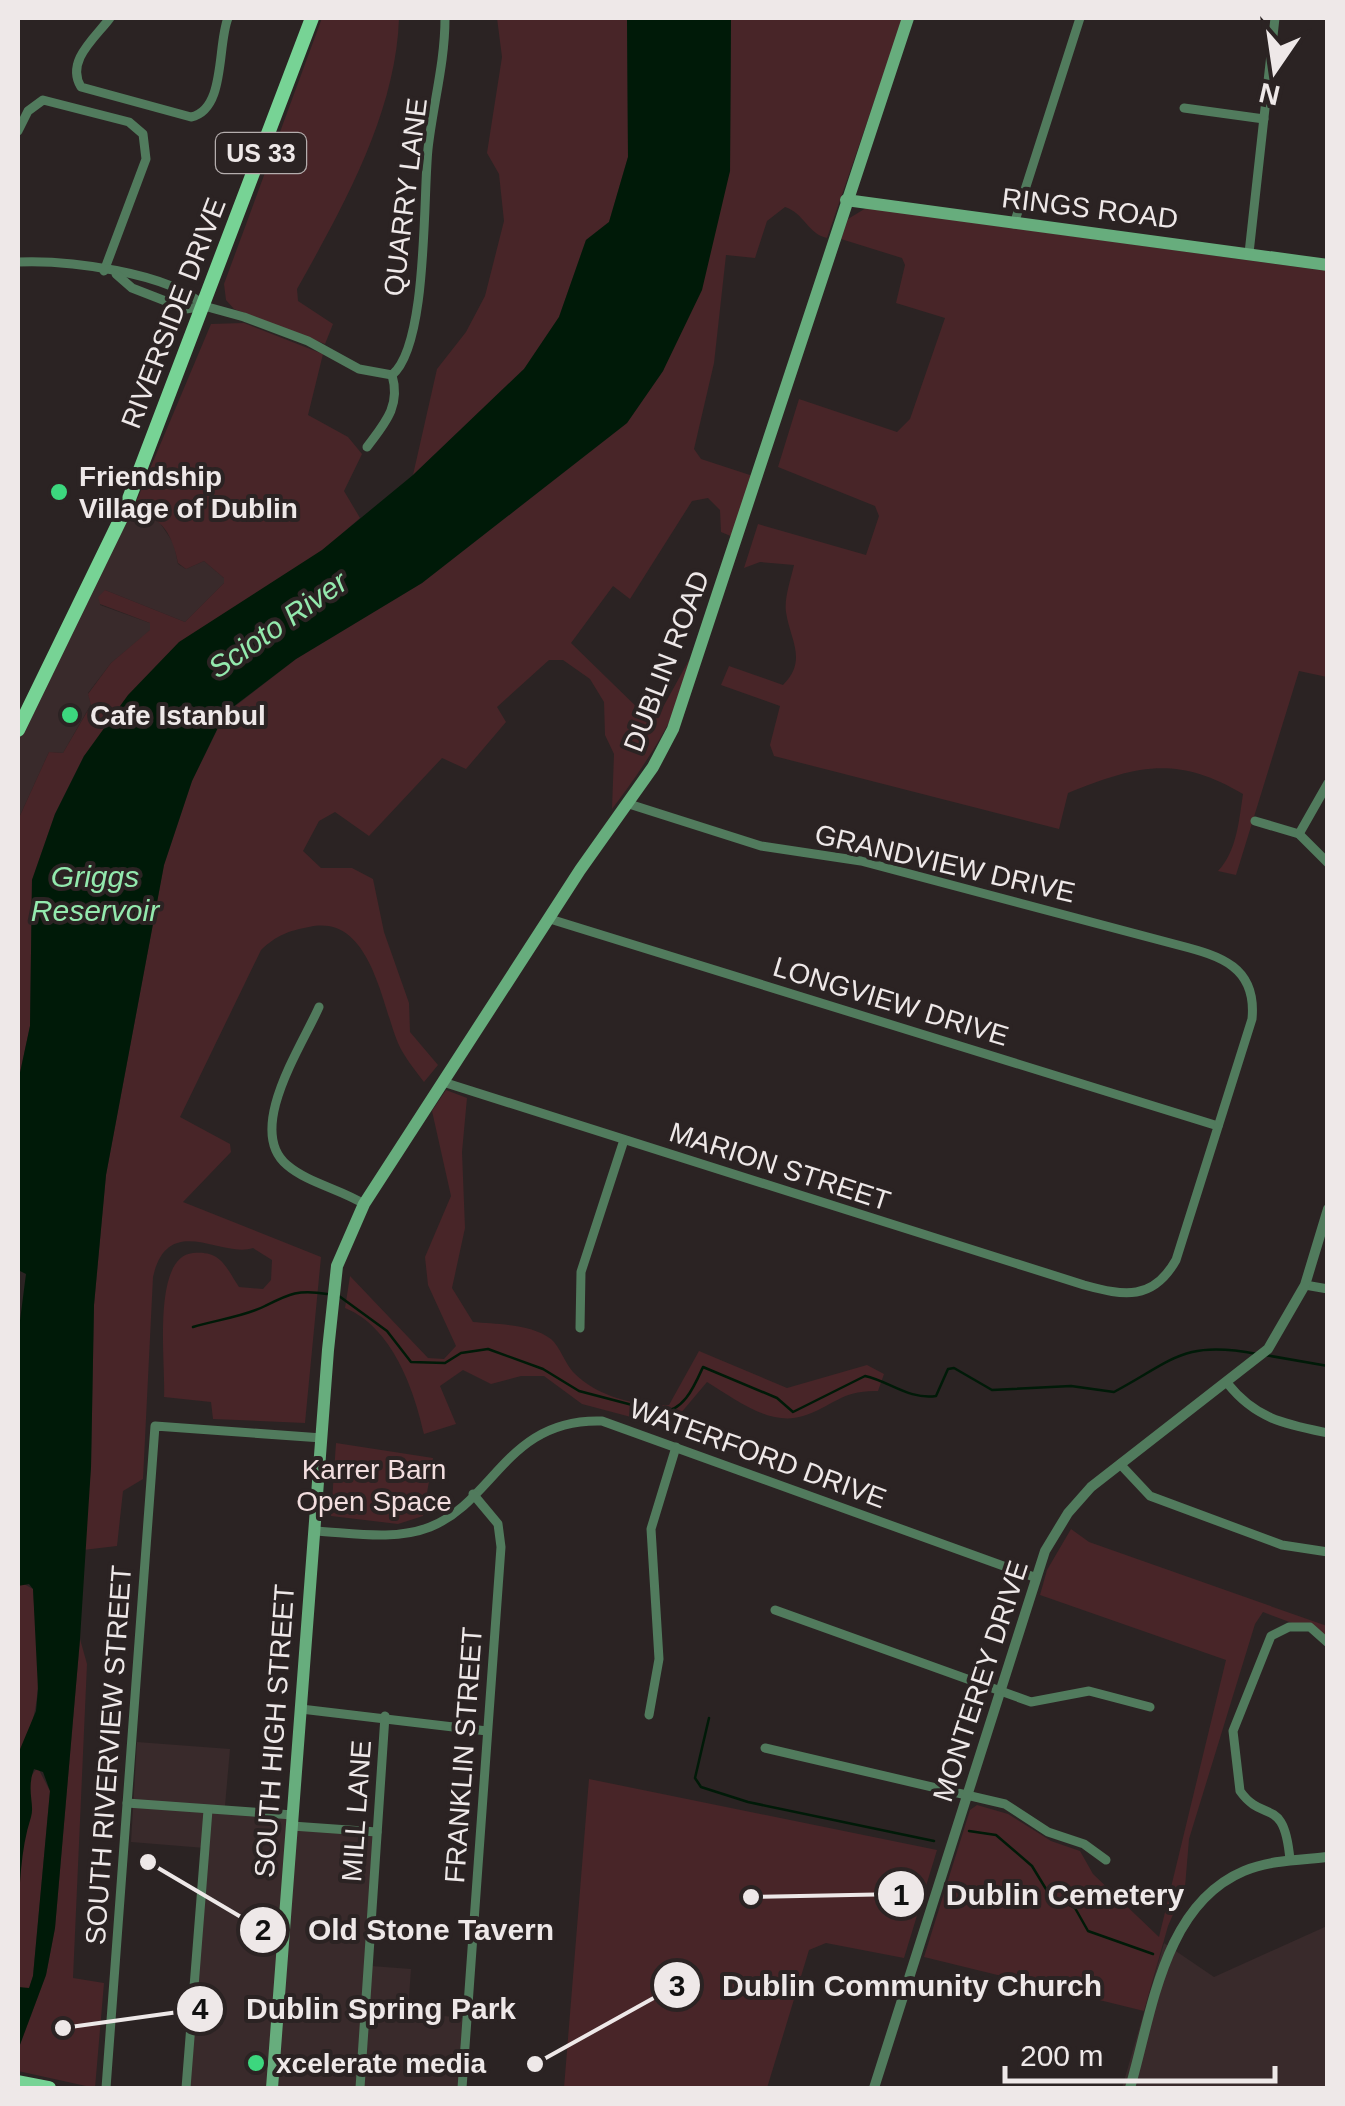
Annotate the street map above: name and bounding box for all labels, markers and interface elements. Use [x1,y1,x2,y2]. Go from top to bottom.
north arrow [1225,20,1325,120]
text: N [1256,76,1283,111]
street label: QUARRY LANE [378,96,433,298]
road number: US 33 [216,133,306,173]
street label: RINGS ROAD [1000,182,1180,235]
street label: RIVERSIDE DRIVE [115,194,232,433]
place label: Friendship Village of Dublin [79,461,298,524]
marker: Friendship Village of Dublin [48,481,70,503]
water label: Scioto River [202,564,354,684]
street label: DUBLIN ROAD [618,566,715,756]
place label: Cafe Istanbul [90,700,266,731]
marker: Cafe Istanbul [59,704,81,726]
street label: GRANDVIEW DRIVE [812,818,1078,909]
water label: Griggs Reservoir [31,860,160,927]
street label: LONGVIEW DRIVE [770,951,1012,1052]
street label: MARION STREET [666,1116,894,1217]
street label: WATERFORD DRIVE [625,1393,890,1514]
park label: Karrer Barn Open Space [296,1454,452,1517]
street label: MONTEREY DRIVE [927,1557,1034,1806]
street label: SOUTH RIVERVIEW STREET [80,1564,137,1946]
street label: SOUTH HIGH STREET [249,1583,300,1879]
street label: FRANKLIN STREET [439,1626,488,1884]
street label: MILL LANE [336,1739,377,1883]
callout: Dublin Cemetery [876,1864,1204,1924]
text: 1 [893,1878,909,1911]
text: Dublin Cemetery [946,1878,1185,1911]
callout: Old Stone Tavern [238,1900,574,1960]
text: 2 [255,1913,271,1946]
text: Old Stone Tavern [308,1913,554,1946]
callout: Dublin Community Church [652,1955,1122,2015]
text: 3 [669,1969,685,2002]
text: Dublin Community Church [722,1969,1102,2002]
callout: Dublin Spring Park [175,1979,536,2039]
text: 4 [192,1992,209,2025]
text: Dublin Spring Park [246,1992,516,2025]
scale bar [1005,2021,1275,2083]
text: 200 m [1020,2039,1103,2072]
place label: xcelerate media [276,2048,487,2079]
marker: xcelerate media [245,2052,267,2074]

